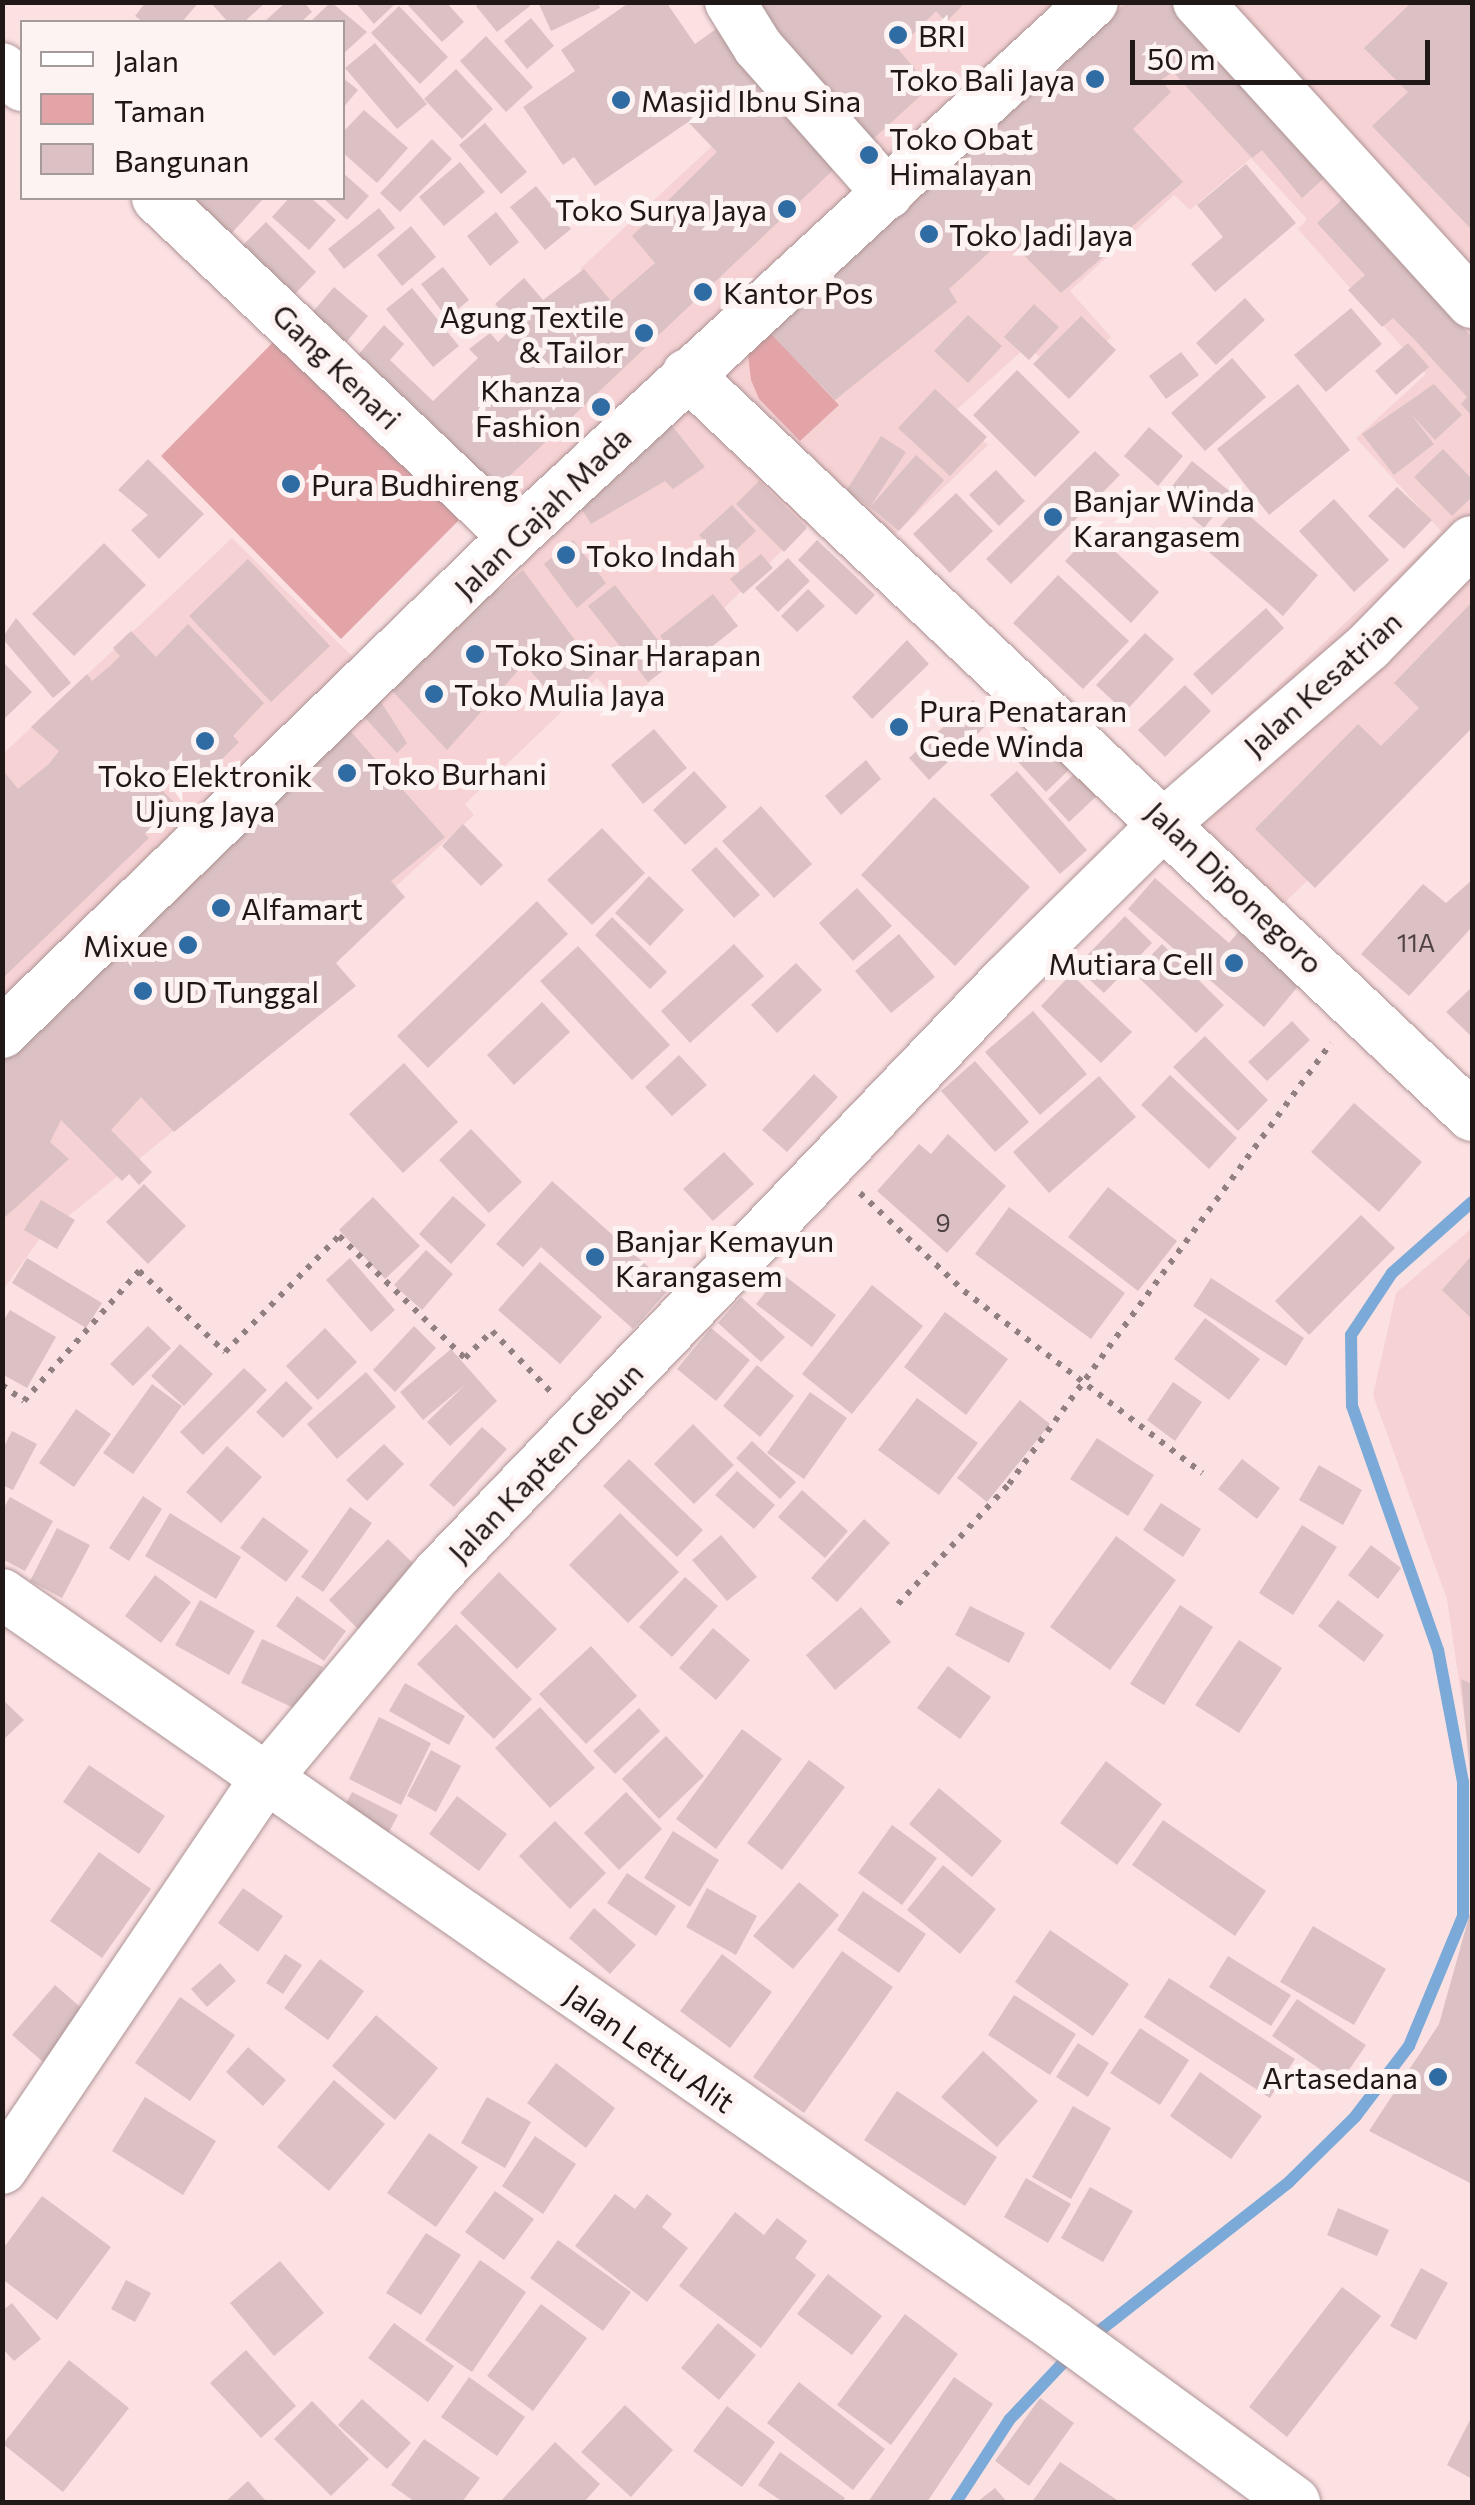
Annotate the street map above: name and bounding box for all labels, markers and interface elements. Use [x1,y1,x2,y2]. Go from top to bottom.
place label: BRI [918,17,966,53]
legend [20,20,345,200]
scale bar [1135,20,1435,82]
marker: BRI [887,24,909,46]
text: 50 m [1147,39,1216,76]
text: Jalan [114,41,179,78]
place label: Toko Bali Jaya [890,61,1075,97]
marker: Toko Bali Jaya [1084,68,1106,90]
place label: Masjid Ibnu Sina [641,82,861,118]
marker: Masjid Ibnu Sina [610,89,632,111]
text: Taman [114,91,205,128]
place label: Toko Obat Himalayan [889,120,1033,190]
text: Bangunan [114,141,249,178]
marker: Toko Obat Himalayan [858,144,880,166]
place label: Toko Surya Jaya [555,191,767,227]
marker: Toko Surya Jaya [776,198,798,220]
place label: Toko Jadi Jaya [949,216,1133,252]
marker: Toko Jadi Jaya [918,223,940,245]
place label: Kantor Pos [723,274,873,310]
marker: Kantor Pos [692,281,714,303]
street label: Gang Kenari [265,296,409,436]
place label: Agung Textile & Tailor [440,298,624,368]
marker: Agung Textile & Tailor [633,322,655,344]
place label: Khanza Fashion [475,372,581,442]
marker: Khanza Fashion [590,396,612,418]
street label: Jalan Gajah Mada [446,419,638,605]
place label: Pura Budhireng [311,466,519,502]
marker: Pura Budhireng [280,473,302,495]
place label: Banjar Winda Karangasem [1073,482,1255,552]
marker: Banjar Winda Karangasem [1042,506,1064,528]
place label: Toko Indah [586,537,736,573]
marker: Toko Indah [555,544,577,566]
street label: Jalan Kesatrian [1236,603,1408,763]
place label: Toko Sinar Harapan [495,636,761,672]
marker: Toko Sinar Harapan [464,643,486,665]
place label: Toko Mulia Jaya [454,676,665,712]
marker: Toko Mulia Jaya [423,683,445,705]
place label: Pura Penataran Gede Winda [919,692,1127,762]
marker: Pura Penataran Gede Winda [888,716,910,738]
marker: Toko Elektronik Ujung Jaya [194,730,216,752]
place label: Toko Burhani [367,755,547,791]
place label: Toko Elektronik Ujung Jaya [98,757,312,828]
marker: Toko Burhani [336,762,358,784]
street label: Jalan Diponegoro [1139,793,1331,981]
place label: Alfamart [241,890,363,926]
marker: Alfamart [210,897,232,919]
place label: Mixue [83,927,168,963]
house number: 11A [1397,927,1435,957]
marker: Mixue [177,934,199,956]
place label: Mutiara Cell [1048,945,1214,981]
marker: Mutiara Cell [1223,952,1245,974]
place label: UD Tunggal [163,973,319,1009]
marker: UD Tunggal [132,980,154,1002]
house number: 9 [935,1207,951,1237]
place label: Banjar Kemayun Karangasem [615,1222,834,1292]
marker: Banjar Kemayun Karangasem [584,1246,606,1268]
street label: Jalan Kapten Gebun [440,1354,650,1570]
street label: Jalan Lettu Alit [558,1976,742,2120]
place label: Artasedana [1262,2059,1418,2095]
marker: Artasedana [1427,2066,1449,2088]

